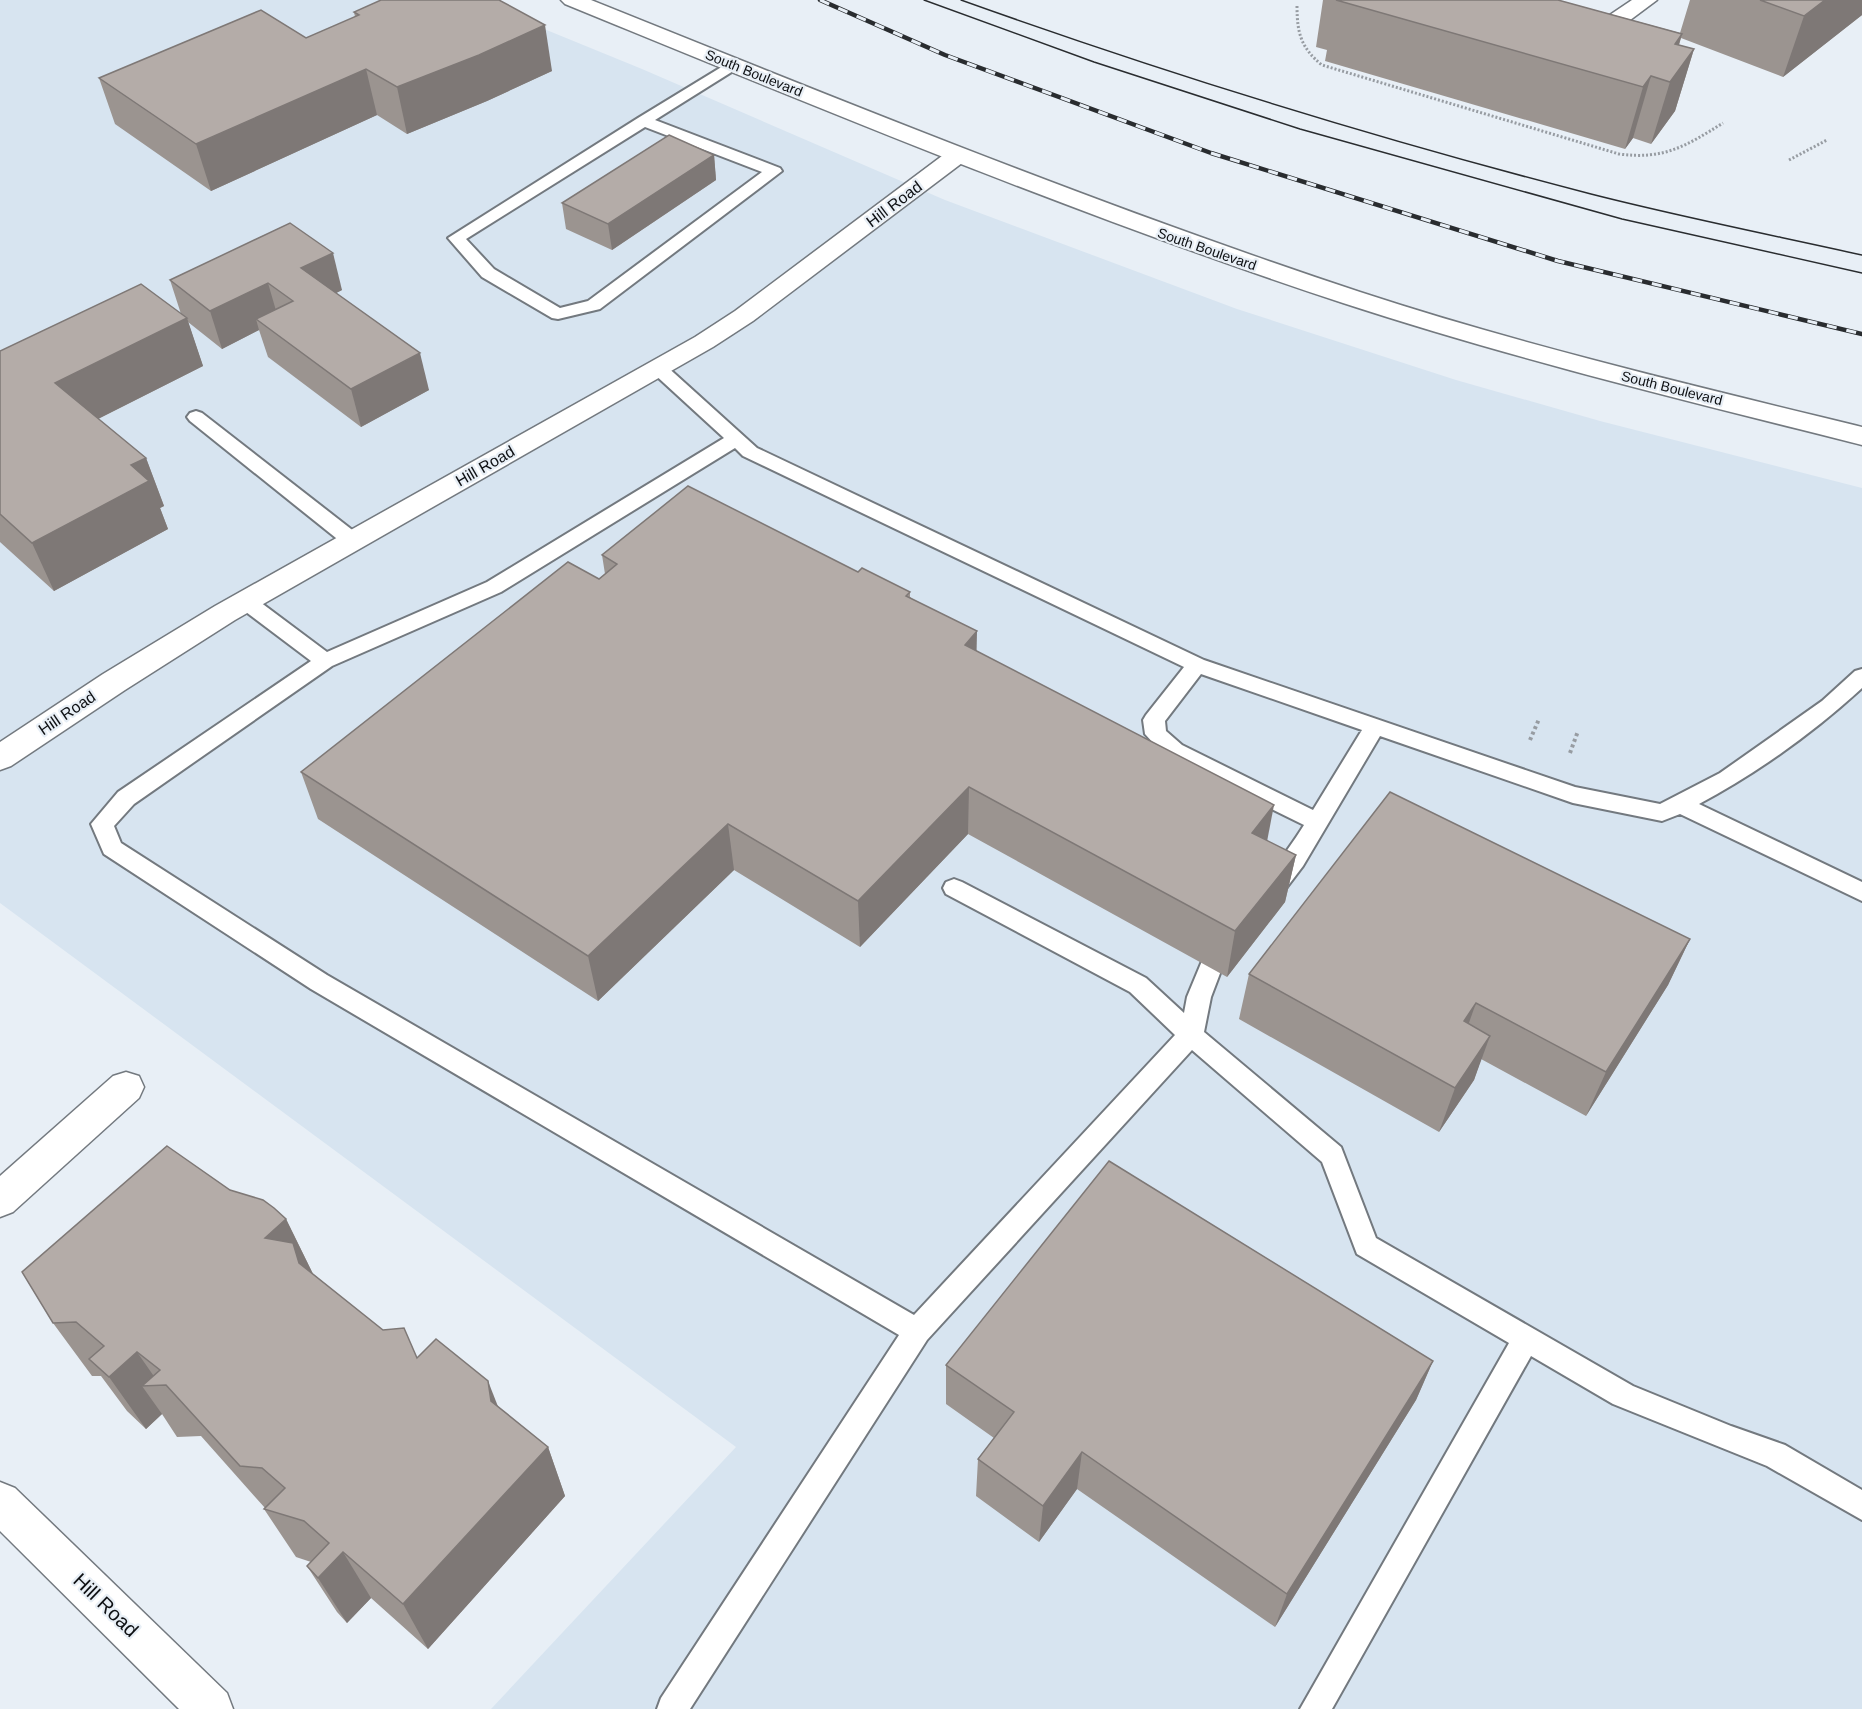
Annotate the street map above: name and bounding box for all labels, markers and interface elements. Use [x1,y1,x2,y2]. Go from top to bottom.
street label: South Boulevard [703,46,805,100]
street label: Hill Road [863,178,925,230]
street label: South Boulevard [1155,225,1259,273]
street label: South Boulevard [1620,368,1724,408]
street label: Hill Road [453,442,517,490]
street label: Hill Road [35,688,99,738]
street label: Hill Road [69,1569,143,1641]

